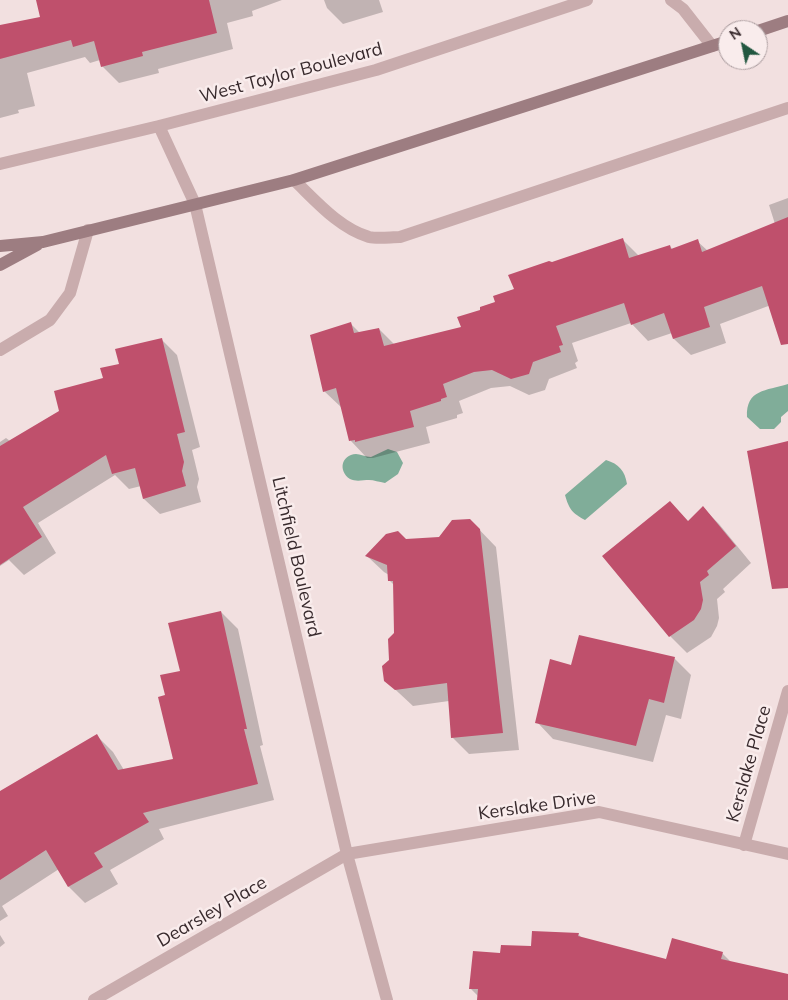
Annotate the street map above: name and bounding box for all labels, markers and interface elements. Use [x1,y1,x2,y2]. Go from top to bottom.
north arrow [718,20,768,70]
text: N [726,23,745,44]
street label: West Taylor Boulevard [197,38,385,108]
street label: Litchfield Boulevard [267,475,325,639]
street label: Kerslake Place [722,703,776,825]
street label: Kerslake Drive [477,787,597,825]
street label: Dearsley Place [153,872,271,952]

